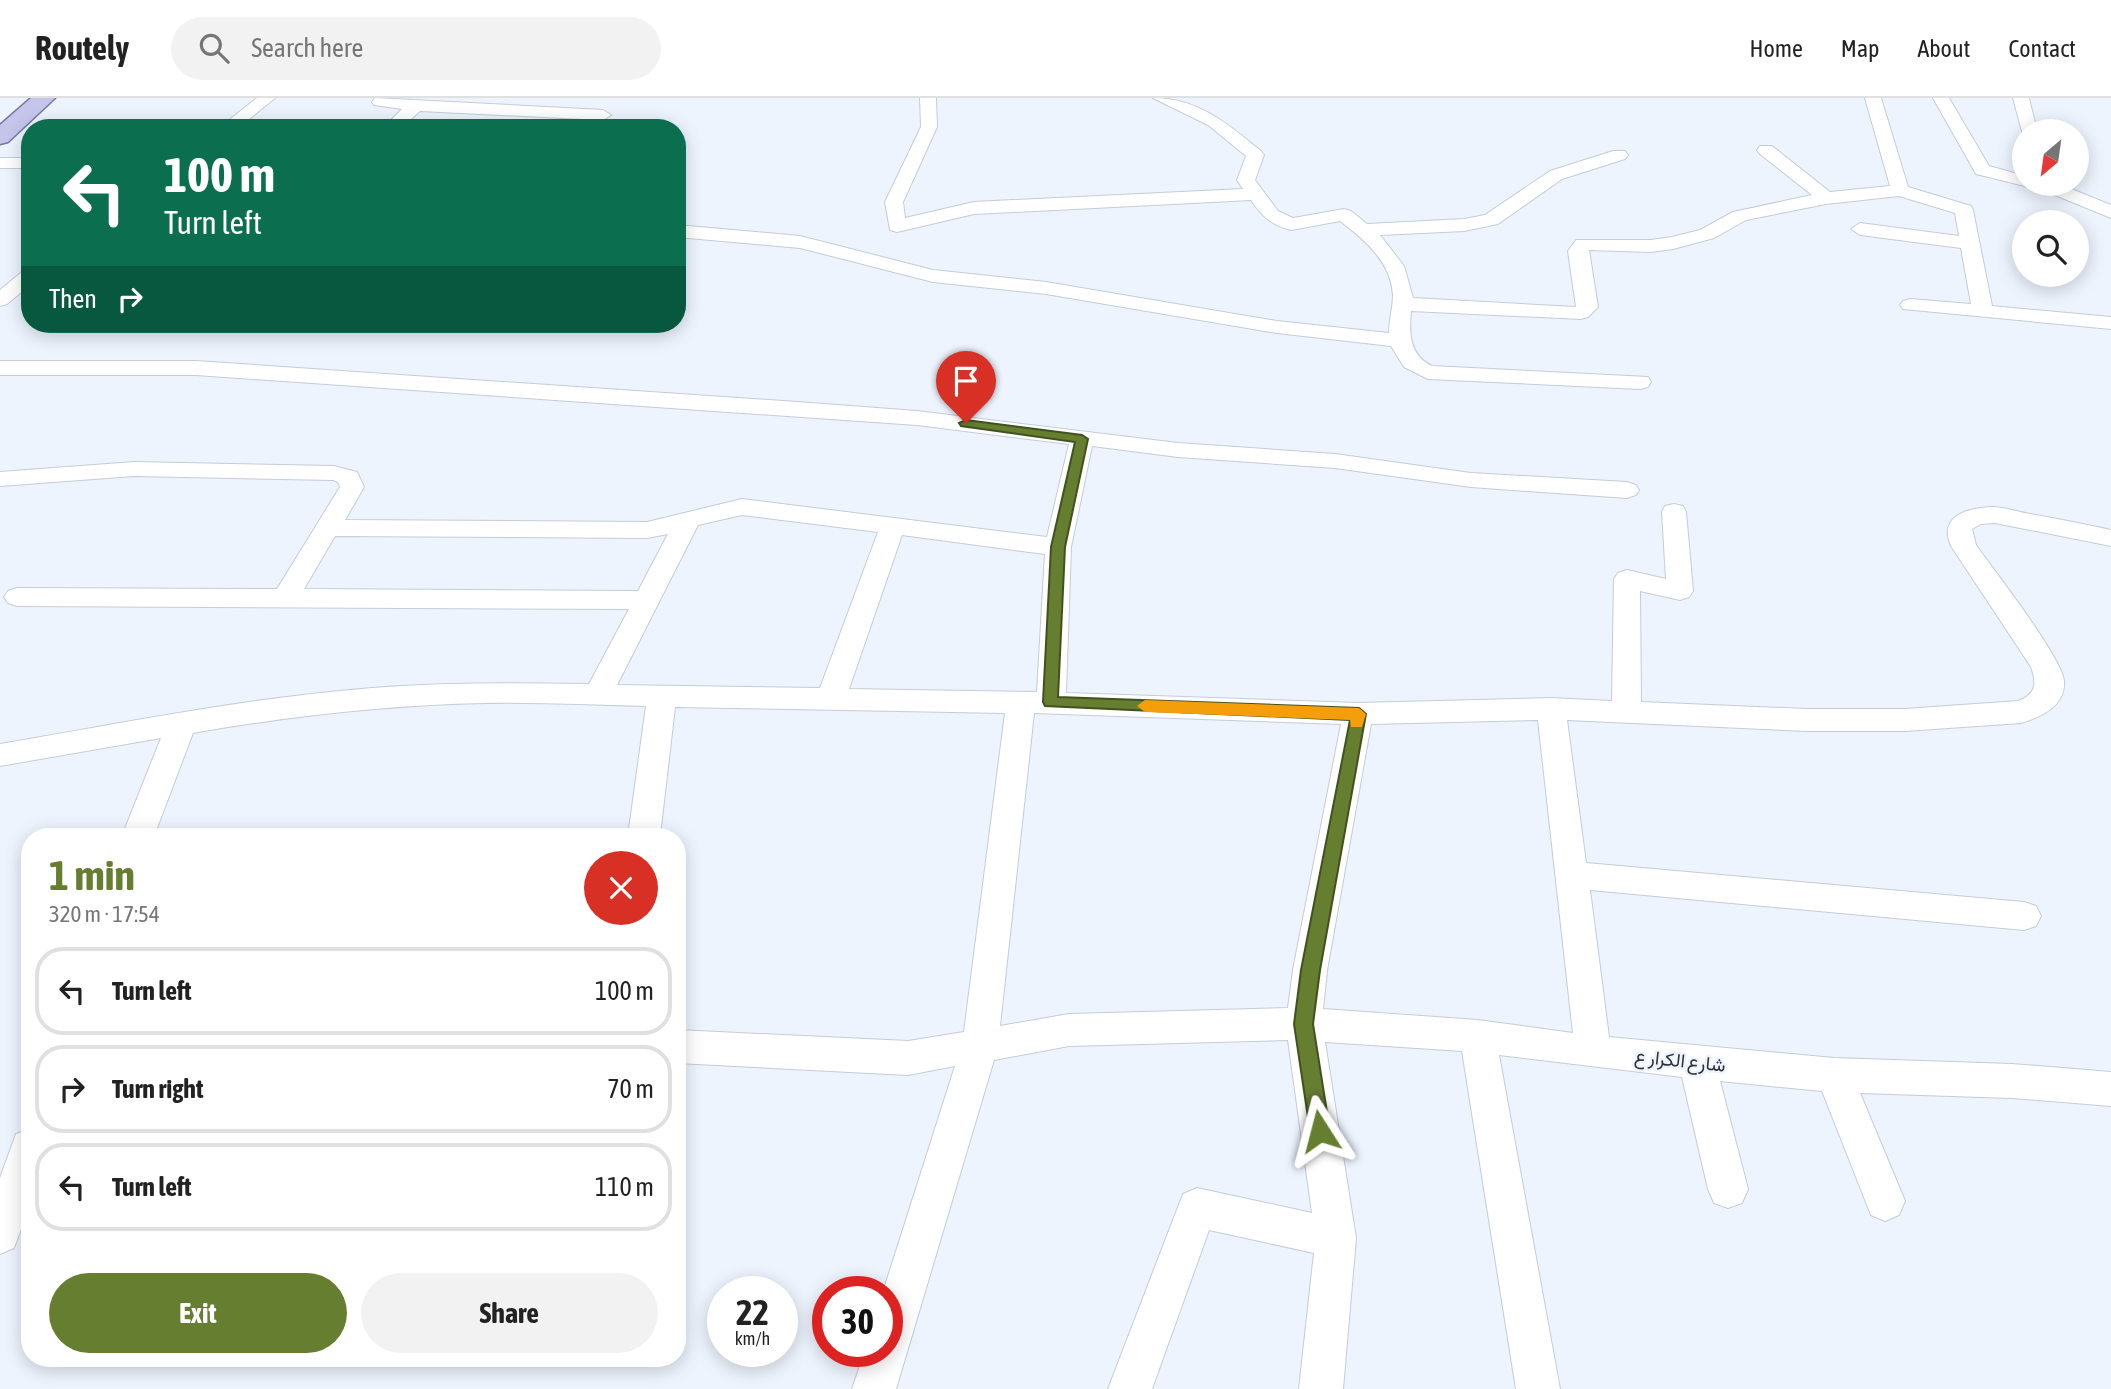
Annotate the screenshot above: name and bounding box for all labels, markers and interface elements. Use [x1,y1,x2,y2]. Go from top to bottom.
search box [171,17,661,80]
text: Routely [35,29,129,67]
icon: search [195,29,233,67]
text: Search here [251,33,363,63]
text: Home [1749,35,1803,62]
text: Map [1841,35,1879,62]
text: About [1917,35,1970,62]
text: Contact [2008,35,2076,62]
north arrow [2012,119,2090,196]
map controls [2012,119,2089,287]
text: 100 m [164,146,275,202]
icon: left [49,147,140,238]
text: Turn left [164,204,262,241]
button: search [2012,210,2089,287]
icon: right [111,280,149,318]
text: Then [49,284,97,314]
pin [936,351,996,423]
icon: arrive [947,362,985,400]
text: 1 min [49,851,135,899]
button: close [584,851,658,925]
text: 320 m · 17:54 [49,901,160,927]
icon: left [53,972,91,1010]
text: Turn left [112,976,192,1006]
text: 100 m [595,976,654,1006]
street label: شارع الكرار ع [1633,1044,1727,1078]
icon: right [53,1070,91,1108]
text: Turn right [112,1074,203,1104]
text: 70 m [607,1074,654,1104]
position arrow [1283,1094,1357,1168]
icon: left [53,1168,91,1206]
text: Turn left [112,1172,192,1202]
text: 110 m [595,1172,654,1202]
button: Exit [49,1273,347,1353]
button: Share [361,1273,658,1353]
speed limit sign: 30 [812,1276,903,1367]
text: 22 [736,1292,769,1332]
text: km/h [735,1328,770,1349]

